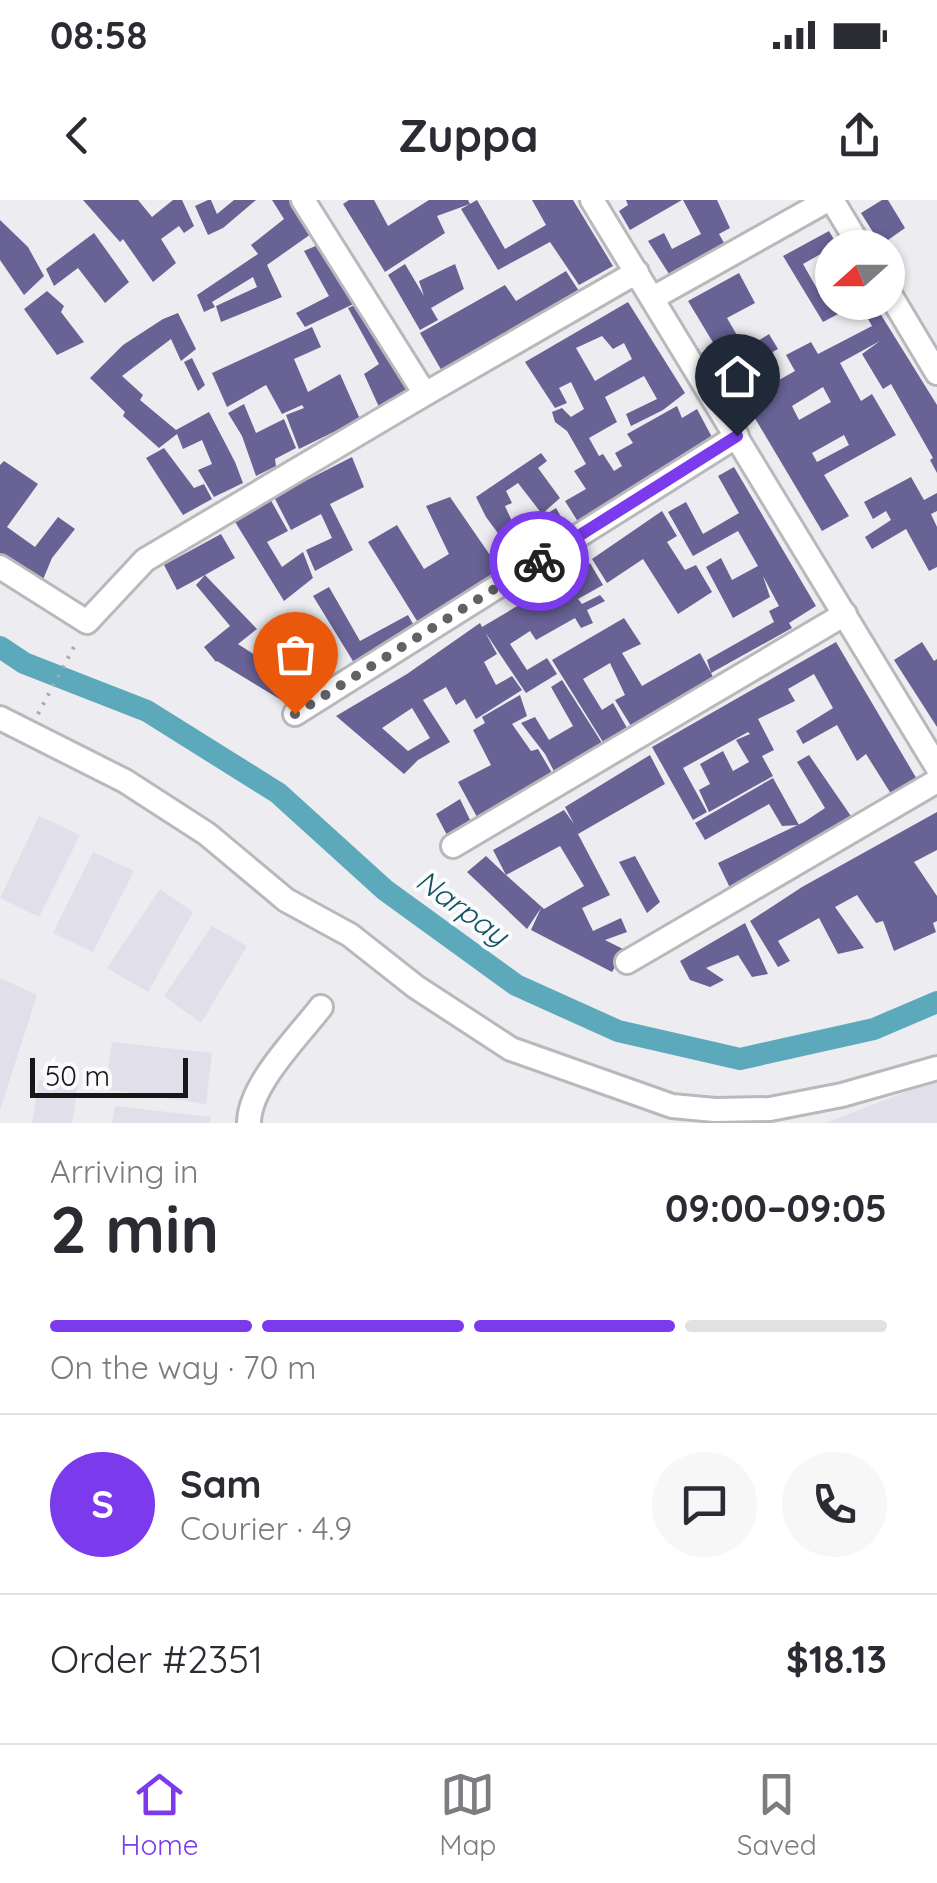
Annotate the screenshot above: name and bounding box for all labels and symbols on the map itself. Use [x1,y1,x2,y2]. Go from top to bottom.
north arrow [815,230,905,320]
pin [695,334,780,437]
courier [489,511,589,611]
pin [253,612,338,715]
water label: Narpay [409,861,518,955]
scale bar [30,1053,188,1098]

